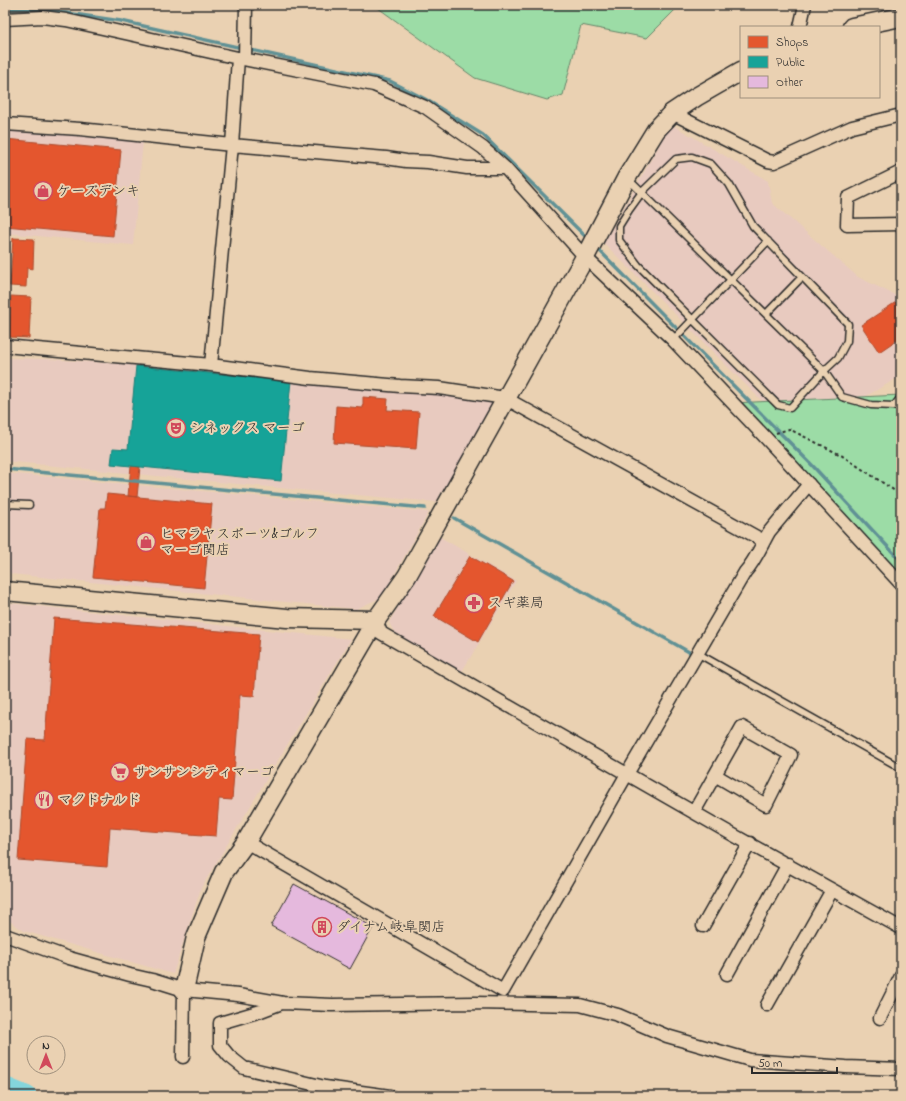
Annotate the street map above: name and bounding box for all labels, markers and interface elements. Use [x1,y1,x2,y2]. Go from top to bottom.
legend [740,26,880,98]
text: Shops [776,34,808,52]
text: Public [776,54,805,72]
text: Other [776,74,803,92]
shop icon: ケーズデンキ [32,180,54,202]
place label: ケーズデンキ [57,181,140,202]
theatre icon: シネックス マーゴ [165,417,187,439]
place label: シネックス マーゴ [190,418,305,439]
place label: ヒマラヤスポーツ&ゴルフ マーゴ関店 [160,524,320,561]
shop icon: ヒマラヤスポーツ&ゴルフ マーゴ関店 [135,531,157,553]
pharmacy icon: スギ薬局 [463,592,485,614]
place label: スギ薬局 [488,593,544,614]
supermarket icon: サンサンシティマーゴ [109,761,131,783]
place label: サンサンシティマーゴ [134,762,274,783]
restaurant icon: マクドナルド [33,789,55,811]
place label: マクドナルド [58,790,141,811]
building icon: ダイナム岐阜関店 [311,916,333,938]
place label: ダイナム岐阜関店 [336,917,445,938]
north arrow [26,1035,66,1075]
text: N [42,1038,50,1054]
scale bar [752,1049,837,1075]
text: 50 m [758,1055,782,1073]

